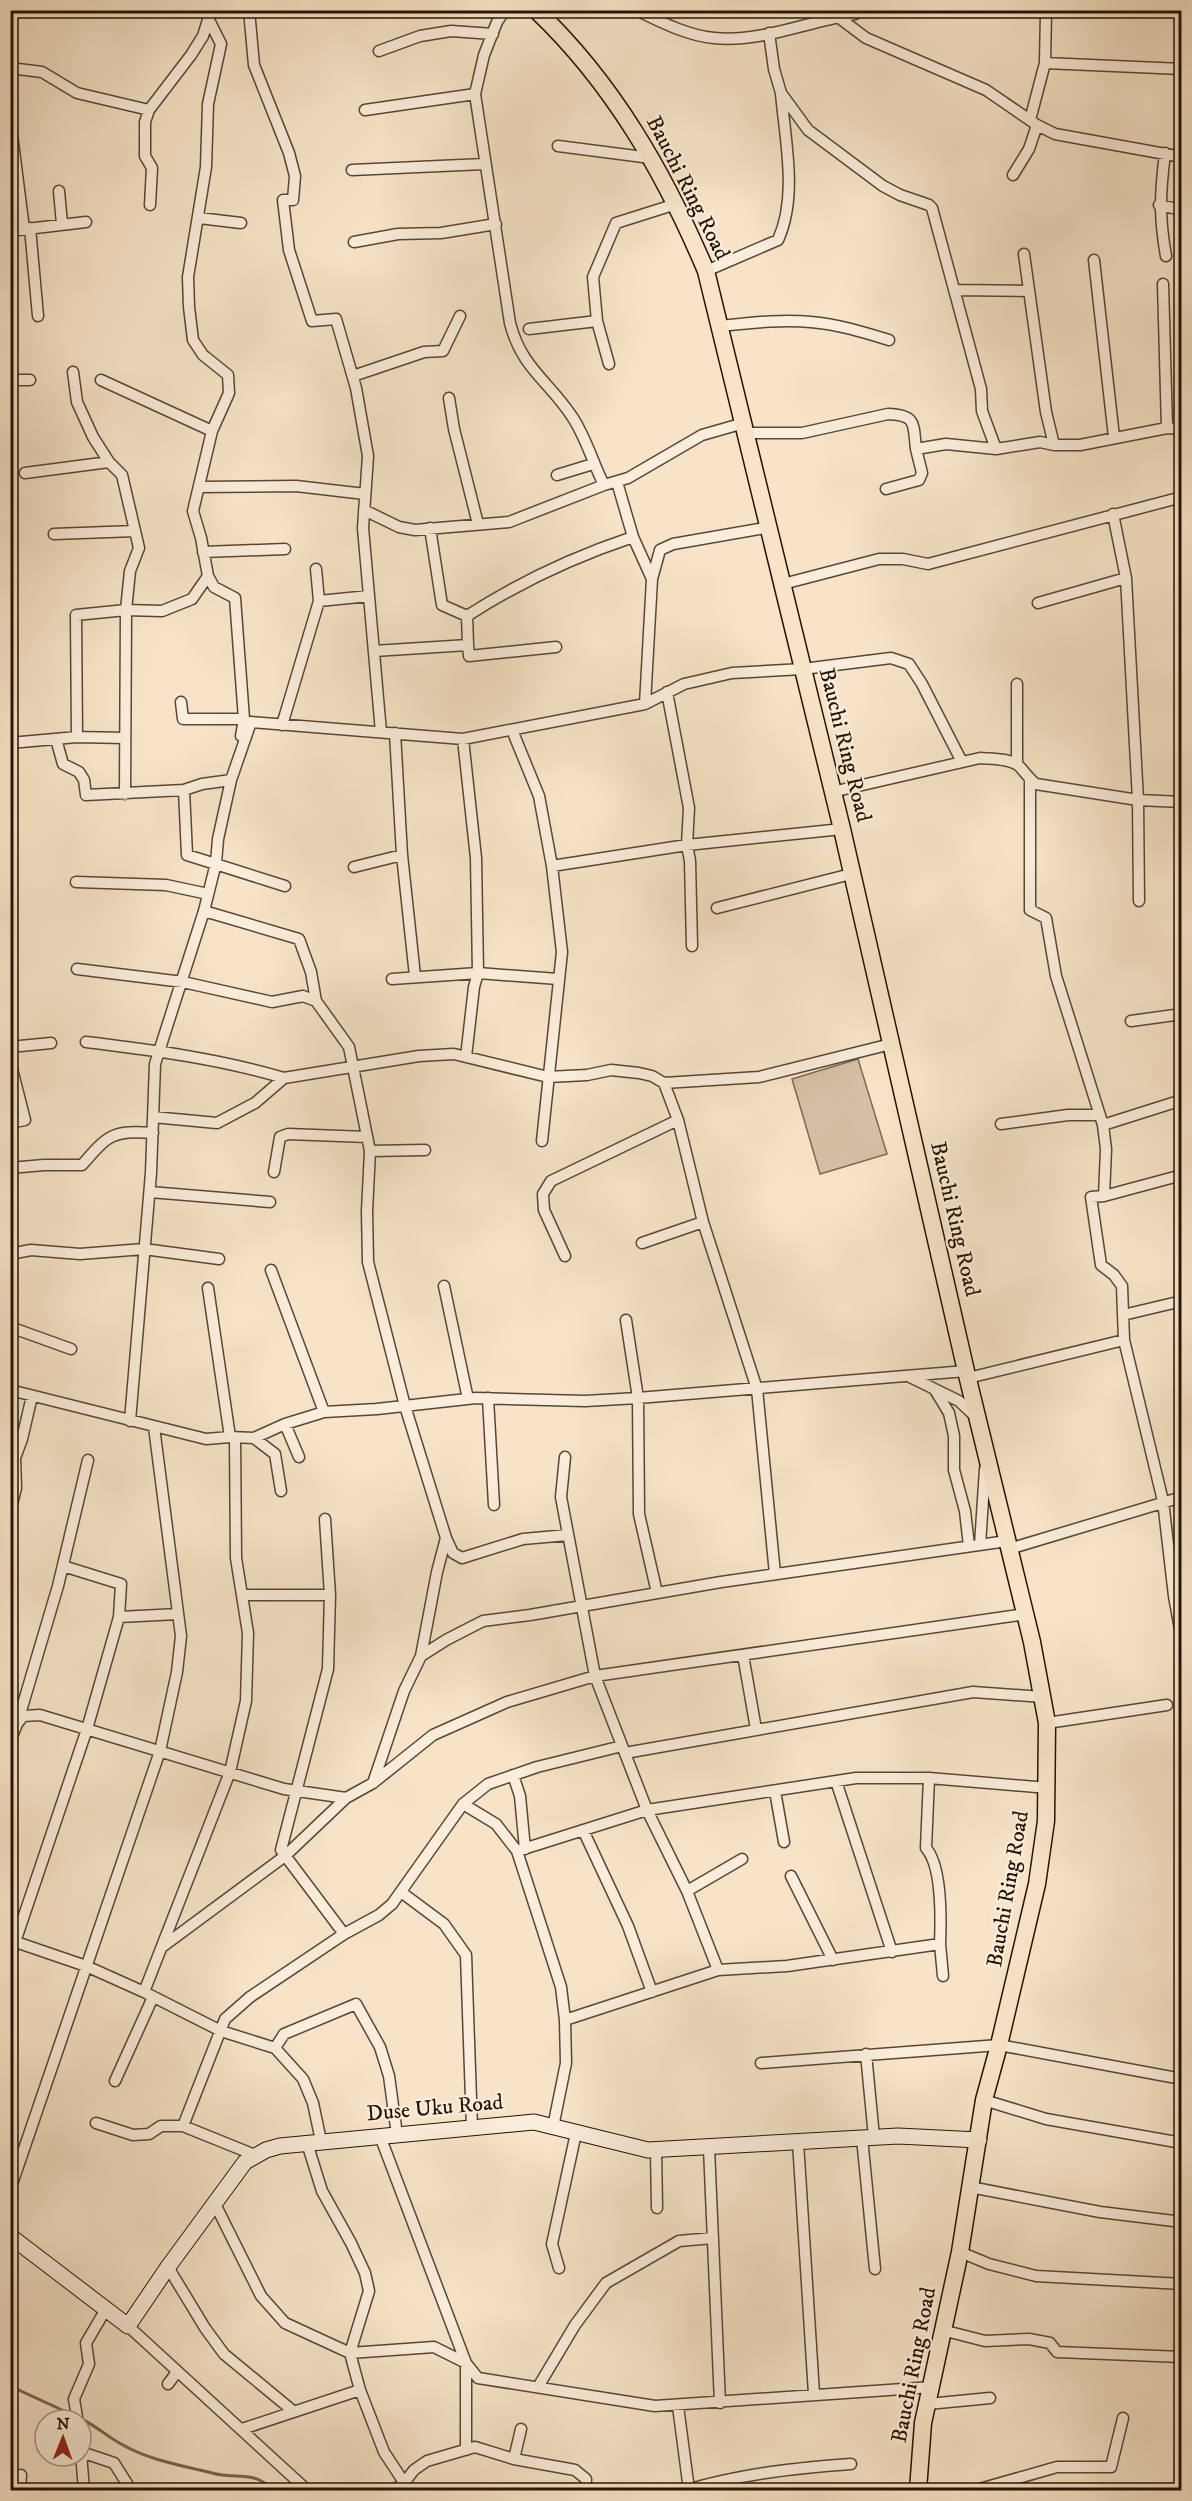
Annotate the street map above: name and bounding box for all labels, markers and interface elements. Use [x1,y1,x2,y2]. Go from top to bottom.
street label: Bauchi Ring Road [640,111,736,265]
street label: Bauchi Ring Road [813,665,877,825]
street label: Bauchi Ring Road [924,1139,986,1299]
street label: Bauchi Ring Road [981,1809,1035,1969]
street label: Duse Uku Road [366,2089,504,2127]
street label: Bauchi Ring Road [886,2285,942,2445]
north arrow [33,2408,93,2468]
text: N [57,2414,70,2434]

